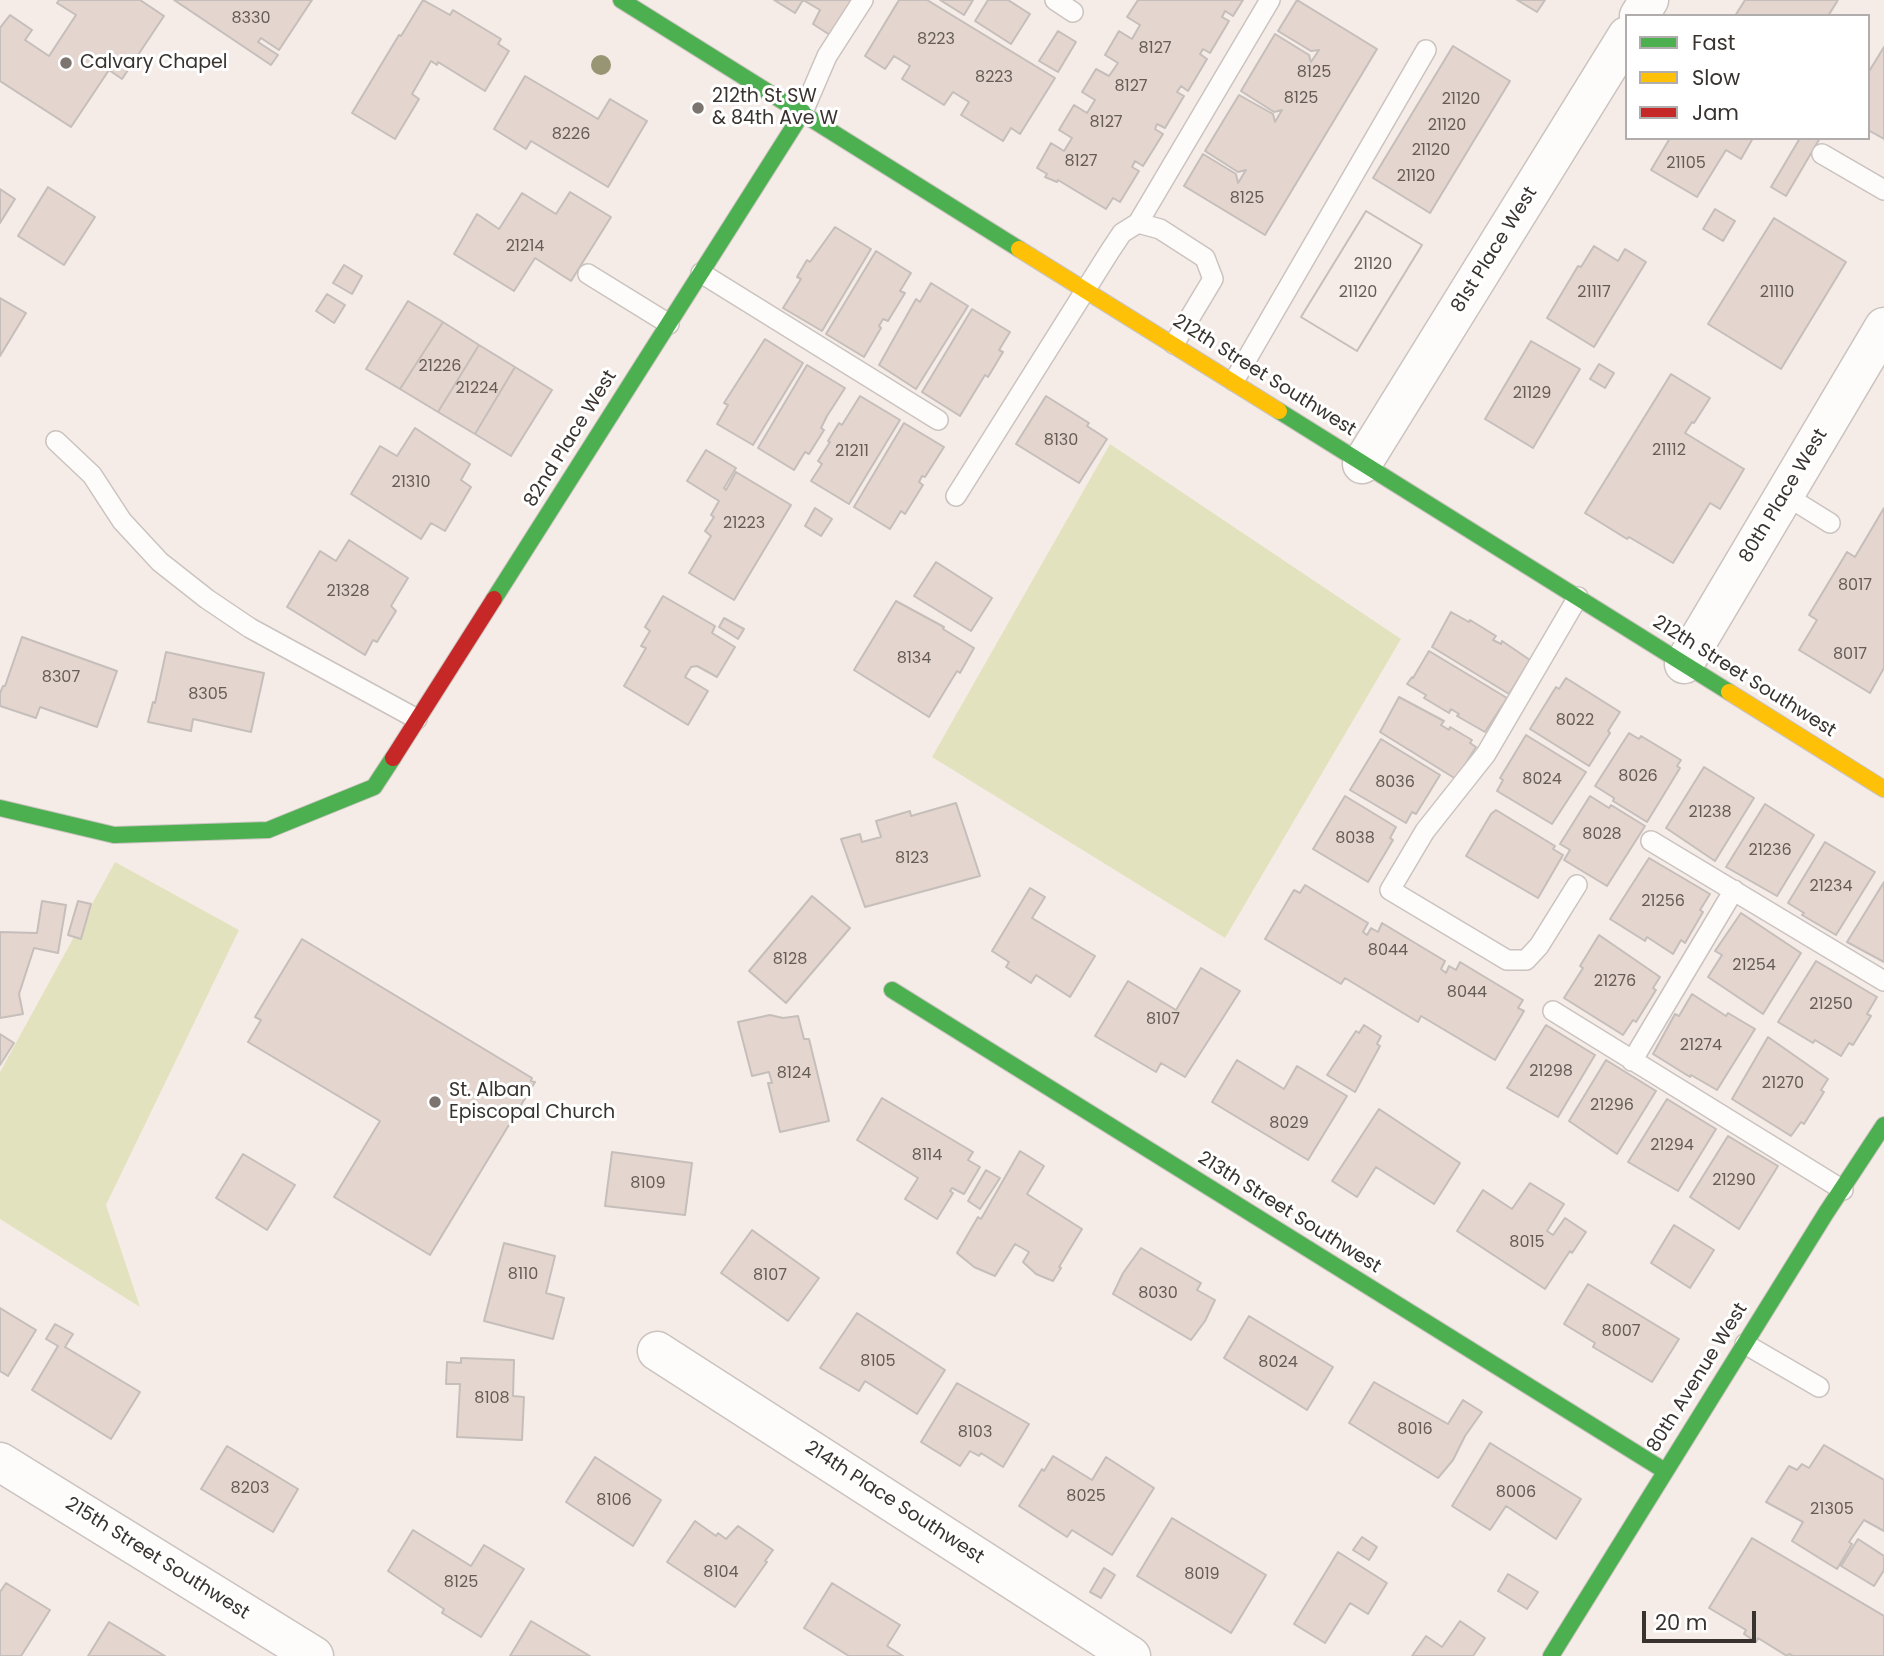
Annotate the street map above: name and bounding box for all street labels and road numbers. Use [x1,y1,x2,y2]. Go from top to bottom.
street label: 81st Place West [1447,183,1543,317]
street label: 212th Street Southwest [1168,310,1360,442]
street label: 82nd Place West [520,366,622,512]
street label: 80th Place West [1735,425,1833,567]
street label: 212th Street Southwest [1648,611,1840,743]
street label: 213th Street Southwest [1193,1147,1385,1279]
street label: 80th Avenue West [1643,1299,1753,1457]
street label: 214th Place Southwest [800,1437,988,1569]
street label: 215th Street Southwest [61,1493,253,1625]

